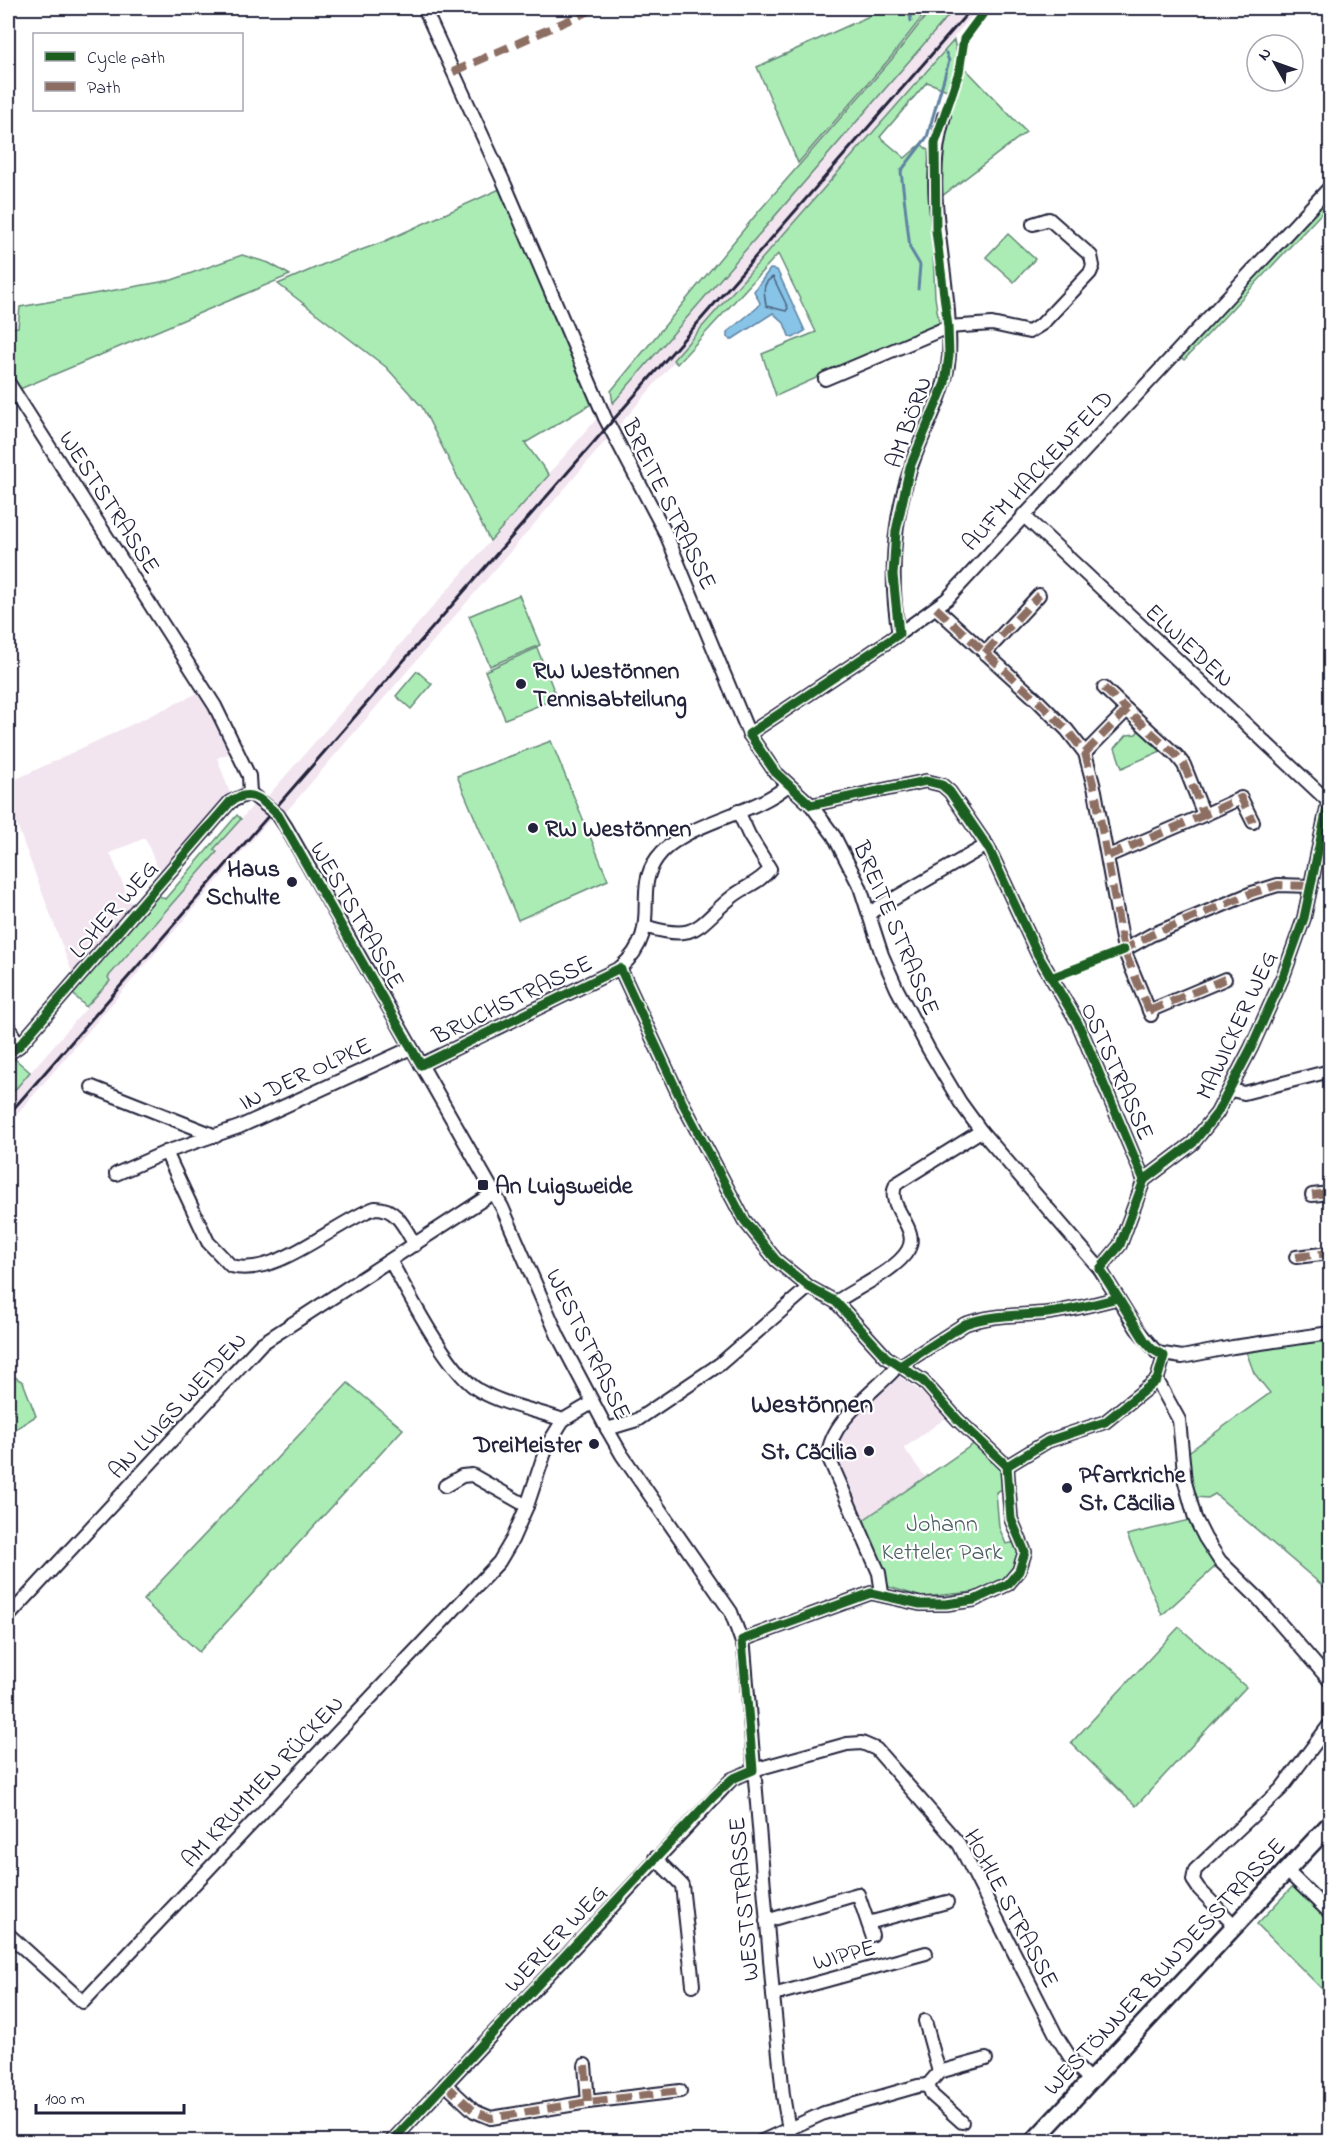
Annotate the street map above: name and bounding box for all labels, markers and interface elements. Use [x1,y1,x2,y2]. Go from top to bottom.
legend [33,33,243,111]
north arrow [1245,33,1305,93]
text: N [1252,43,1278,66]
text: Cycle path [87,46,165,72]
text: Path [87,76,121,102]
street label: AM BÖRN [878,372,943,474]
street label: AUF'M HACKENFELD [955,383,1123,560]
street label: BREITE STRASSE [611,413,724,597]
street label: WESTSTRASSE [48,425,167,582]
street label: ELWIEDEN [1136,596,1241,697]
place label: RW Westönnen Tennisabteilung [533,655,687,719]
marker: RW Westönnen Tennisabteilung [514,677,528,691]
place label: RW Westönnen [545,813,691,848]
marker: RW Westönnen [526,821,540,835]
street label: BREITE STRASSE [842,835,947,1022]
street label: WESTSTRASSE [299,836,412,996]
place label: Haus Schulte [206,853,281,916]
street label: LOHER WEG [62,854,168,968]
marker: Haus Schulte [285,875,299,889]
street label: MAWICKER WEG [1189,946,1288,1106]
street label: BRUCHSTRASSE [426,947,599,1056]
street label: OSTSTRASSE [1070,998,1162,1147]
street label: IN DER OLPKE [234,1029,378,1121]
place label: An Luigsweide [495,1170,634,1206]
marker: An Luigsweide [476,1178,490,1192]
street label: WESTSTRASSE [535,1263,639,1427]
street label: AN LUIGS WEIDEN [101,1325,257,1488]
district label: Westönnen [751,1386,873,1425]
place label: DreiMeister [473,1429,583,1464]
place label: St. Cäcilia [761,1436,857,1471]
marker: DreiMeister [587,1437,601,1451]
marker: St. Cäcilia [862,1444,876,1458]
place label: Pfarrkriche St. Cäcilia [1079,1459,1187,1522]
marker: Pfarrkriche St. Cäcilia [1060,1481,1074,1495]
park label: Johann Ketteler Park [882,1508,1003,1571]
street label: AM KRUMMEN RÜCKEN [174,1688,353,1877]
street label: WESTSTRASSE [721,1815,770,1982]
street label: HOHLE STRASSE [953,1823,1066,1995]
street label: WESTÖNNER BUNDESSTRASSE [1036,1831,1295,2105]
street label: WERLER WEG [497,1878,616,2002]
street label: WIPPE [809,1931,880,1982]
scale bar [36,2077,184,2115]
text: 100 m [45,2087,85,2113]

